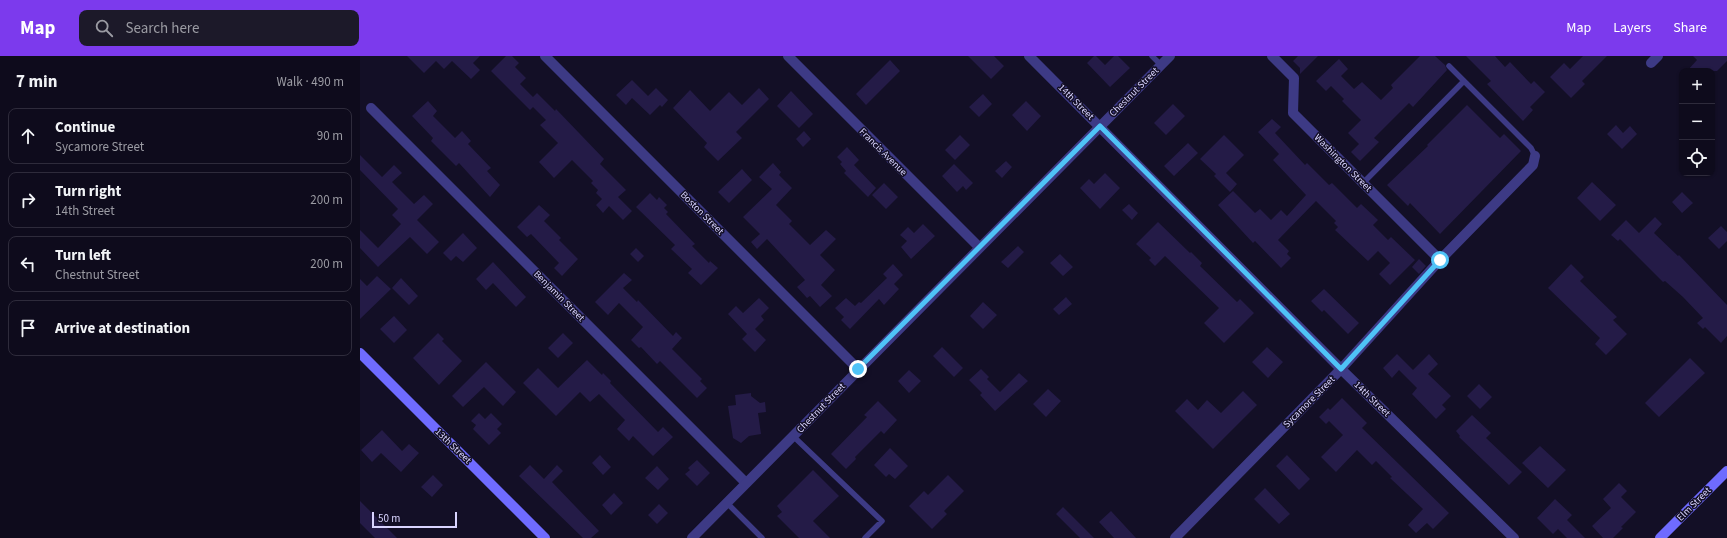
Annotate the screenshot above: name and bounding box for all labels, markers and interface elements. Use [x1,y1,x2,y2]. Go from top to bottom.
search box [79,10,359,46]
text: Map [20,15,55,42]
icon: search [93,17,115,39]
text: Search here [125,18,199,39]
text: Map [1566,18,1591,38]
text: Layers [1613,18,1651,38]
text: Share [1673,18,1707,38]
street label: Chestnut Street [1106,64,1162,120]
map controls [1679,68,1715,176]
button: + [1679,68,1715,104]
text: 7 min [16,70,57,94]
text: Walk · 490 m [276,73,344,91]
street label: 14th Street [1055,81,1098,124]
button: − [1679,104,1715,140]
text: Continue [55,117,115,138]
icon: ahead [17,125,39,147]
street label: Francis Avenue [856,125,910,179]
text: 90 m [317,127,343,145]
street label: Washington Street [1311,131,1375,195]
text: Sycamore Street [55,138,144,156]
button: locate [1679,140,1715,176]
text: Turn right [55,181,121,202]
street label: Boston Street [677,188,727,238]
icon: right [17,189,39,211]
text: 200 m [310,191,343,209]
text: 14th Street [55,202,115,220]
text: Turn left [55,245,111,266]
route start [1431,251,1449,269]
icon: left [17,253,39,275]
text: 200 m [310,255,343,273]
text: Chestnut Street [55,266,139,284]
street label: Benjamin Street [530,267,588,325]
icon: arrive [17,317,39,339]
text: Arrive at destination [55,318,190,339]
route end [849,360,867,378]
street label: Sycamore Street [1280,372,1339,431]
street label: 14th Street [1351,378,1394,420]
street label: Chestnut Street [793,379,849,436]
street label: 13th Street [432,425,475,467]
street label: Elm Street [1674,483,1715,524]
scale bar [372,510,457,529]
text: 50 m [378,511,400,526]

